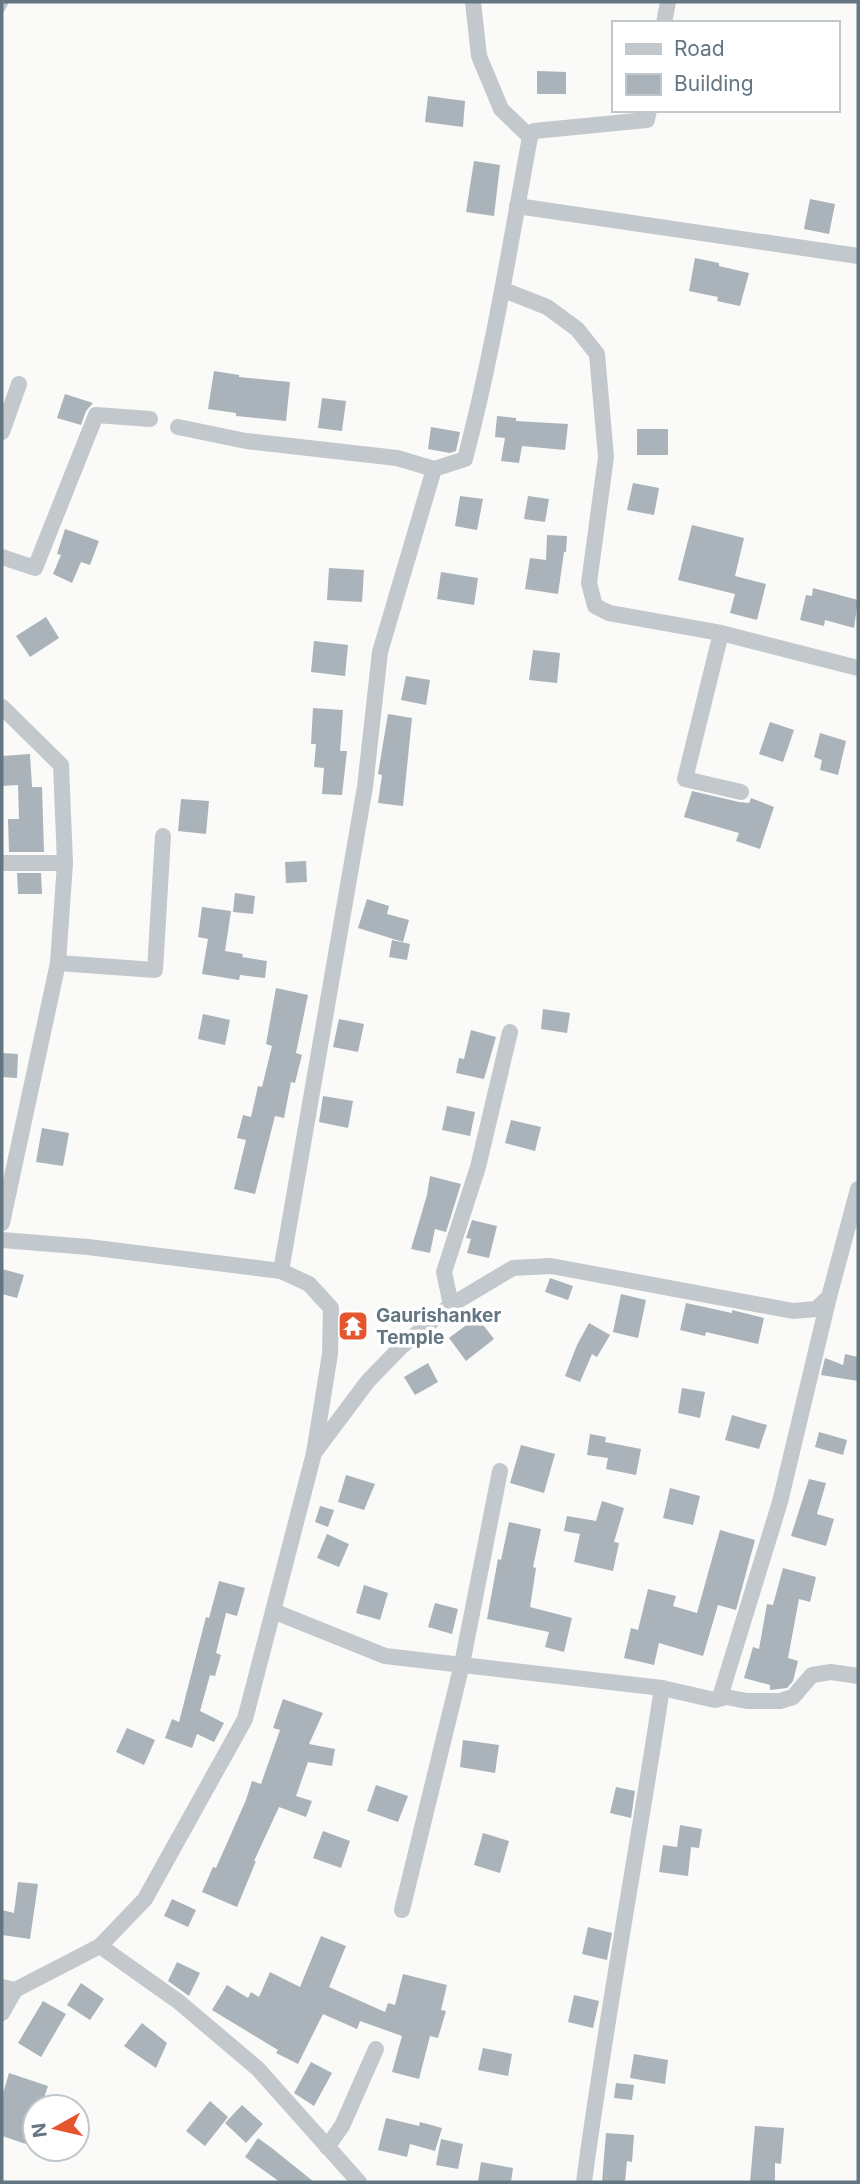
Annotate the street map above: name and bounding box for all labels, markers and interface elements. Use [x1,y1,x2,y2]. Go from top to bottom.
legend [612,21,839,112]
text: Road [674,36,725,61]
text: Building [674,71,754,96]
place label: Gaurishanker Temple [376,1304,501,1349]
temple icon: Gaurishanker Temple [336,1309,370,1343]
north arrow [21,2093,91,2163]
text: N [27,2122,52,2139]

